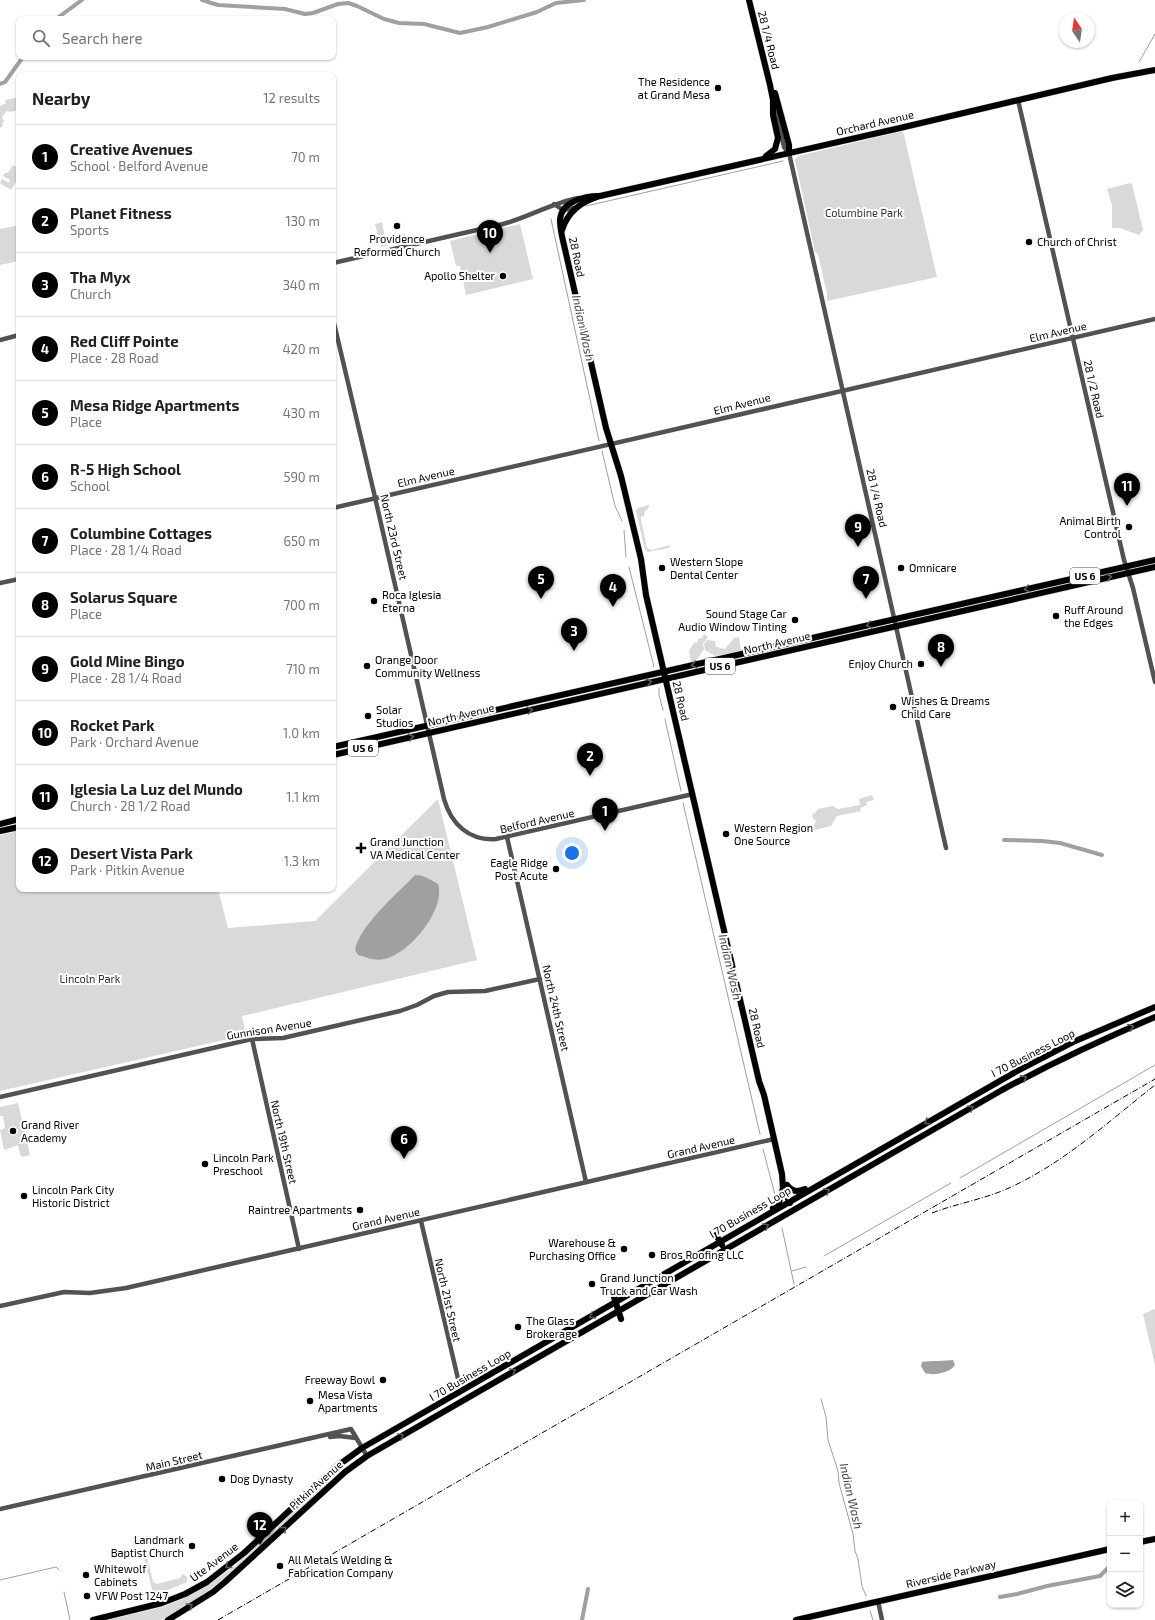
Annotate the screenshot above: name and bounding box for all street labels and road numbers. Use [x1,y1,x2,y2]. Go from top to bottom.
street label: 28 1/4 Road [756,9,783,71]
street label: Orchard Avenue [835,107,915,138]
street label: 28 Road [567,236,588,278]
street label: Elm Avenue [1028,319,1088,344]
street label: 28 1/2 Road [1081,359,1107,419]
street label: Elm Avenue [712,390,772,417]
street label: Elm Avenue [396,464,456,489]
street label: 28 1/4 Road [864,467,891,529]
street label: North 23rd Street [378,493,411,581]
road number: US 6 [1070,568,1100,584]
street label: North Avenue [742,629,812,656]
road number: US 6 [705,658,735,674]
street label: 28 Road [671,680,692,722]
street label: North Avenue [426,701,496,728]
road number: US 6 [348,740,378,756]
street label: Belford Avenue [498,806,575,835]
street label: North 24th Street [540,964,573,1052]
street label: 28 Road [747,1007,768,1049]
street label: Gunnison Avenue [225,1015,312,1042]
street label: I 70 Business Loop [989,1026,1077,1079]
street label: North 19th Street [269,1099,300,1185]
street label: Grand Avenue [666,1132,736,1161]
street label: I 70 Business Loop [707,1183,793,1240]
street label: Grand Avenue [351,1204,421,1233]
street label: North 21st Street [433,1257,464,1343]
street label: I 70 Business Loop [427,1346,513,1403]
street label: Main Street [144,1448,204,1473]
street label: Pitkin Avenue [286,1457,345,1512]
street label: Ute Avenue [187,1539,240,1584]
street label: Riverside Parkway [905,1557,997,1590]

